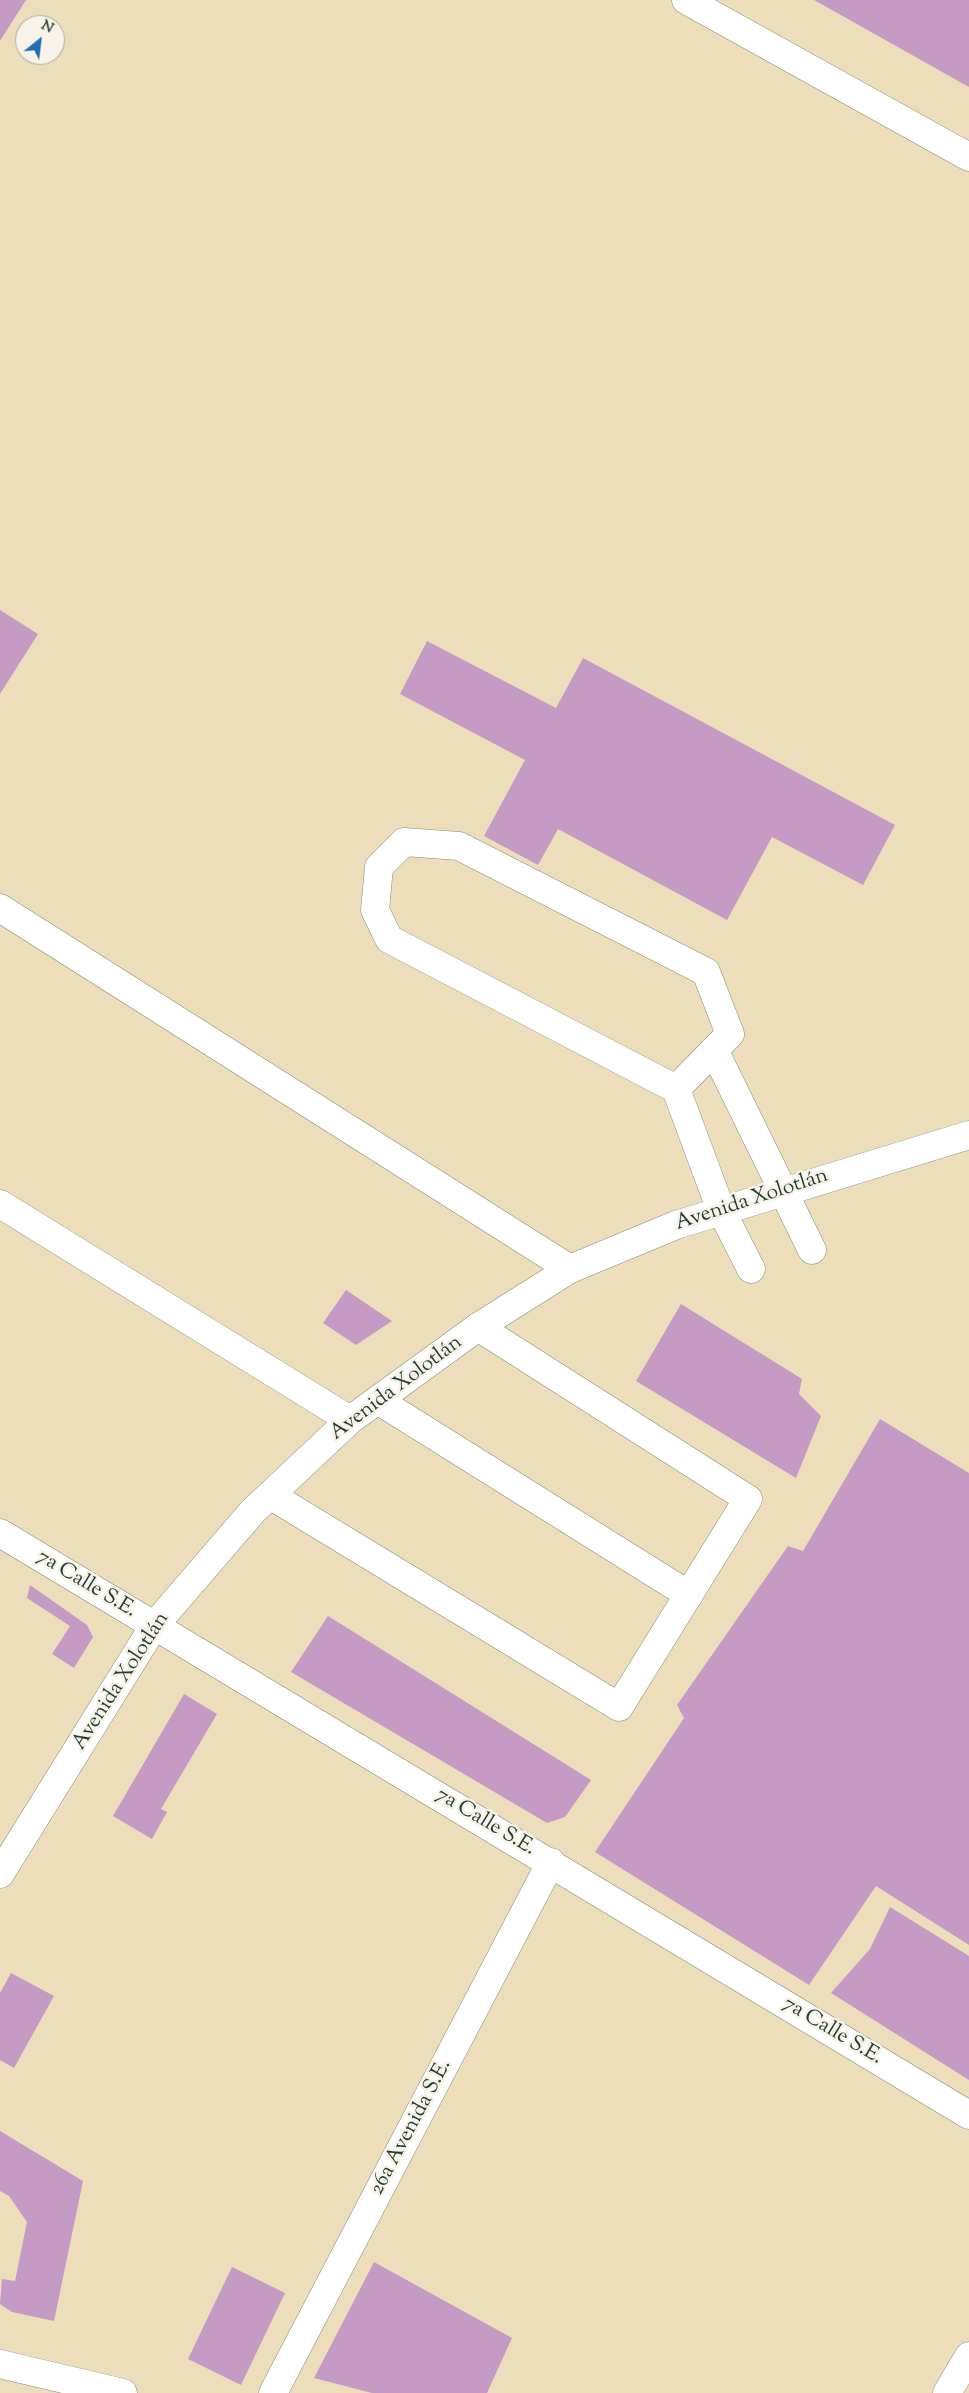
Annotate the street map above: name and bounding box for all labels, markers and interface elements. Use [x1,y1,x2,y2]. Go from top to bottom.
north arrow [15,15,65,65]
text: N [37,16,57,39]
street label: Avenida Xolotlán [672,1164,832,1238]
street label: Avenida Xolotlán [326,1331,468,1447]
street label: 7a Calle S.E. [32,1545,140,1625]
street label: Avenida Xolotlán [68,1608,176,1756]
street label: 7a Calle S.E. [431,1783,539,1863]
street label: 7a Calle S.E. [778,1992,886,2072]
street label: 26a Avenida S.E. [366,2056,458,2200]

